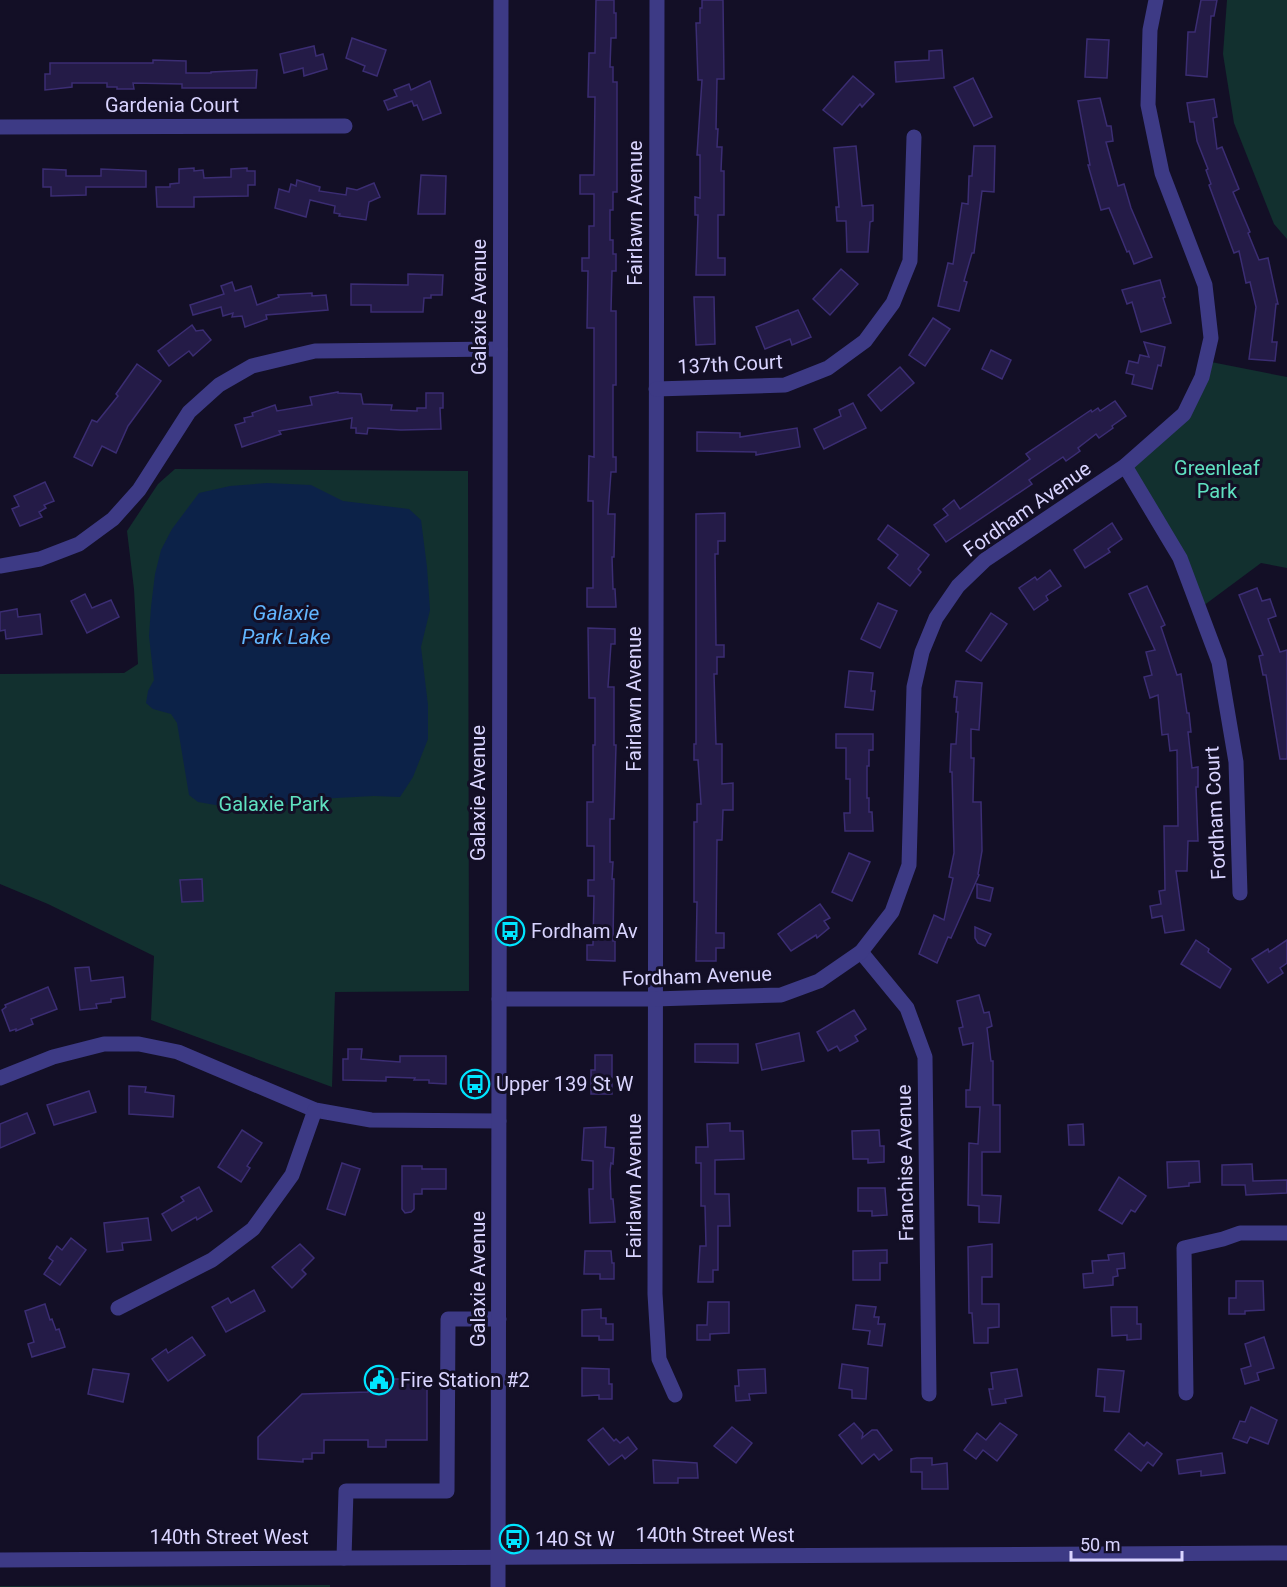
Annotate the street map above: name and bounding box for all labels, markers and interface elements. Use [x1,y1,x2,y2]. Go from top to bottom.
street label: Gardenia Court [105,93,239,117]
street label: Fairlawn Avenue [623,140,647,286]
street label: Galaxie Avenue [467,239,491,375]
street label: 137th Court [677,349,783,379]
street label: Fordham Avenue [959,456,1095,562]
park label: Greenleaf Park [1174,456,1260,503]
water label: Galaxie Park Lake [241,601,331,649]
street label: Fairlawn Avenue [622,626,646,772]
street label: Galaxie Avenue [466,725,490,861]
street label: Fordham Court [1200,746,1230,880]
park label: Galaxie Park [219,792,330,816]
bus stop icon: Fordham Av [494,915,526,947]
place label: Fordham Av [531,919,638,943]
street label: Fordham Avenue [622,961,772,991]
bus stop icon: Upper 139 St W [459,1068,491,1100]
place label: Upper 139 St W [496,1072,634,1096]
street label: Franchise Avenue [892,1084,918,1242]
street label: Fairlawn Avenue [622,1113,646,1259]
street label: Galaxie Avenue [466,1211,490,1347]
public building icon: Fire Station #2 [363,1364,395,1396]
place label: Fire Station #2 [400,1368,530,1392]
bus stop icon: 140 St W [498,1523,530,1555]
street label: 140th Street West [636,1523,794,1547]
scale bar [1071,1524,1182,1562]
street label: 140th Street West [150,1525,308,1549]
place label: 140 St W [535,1527,615,1551]
text: 50 m [1080,1534,1120,1555]

